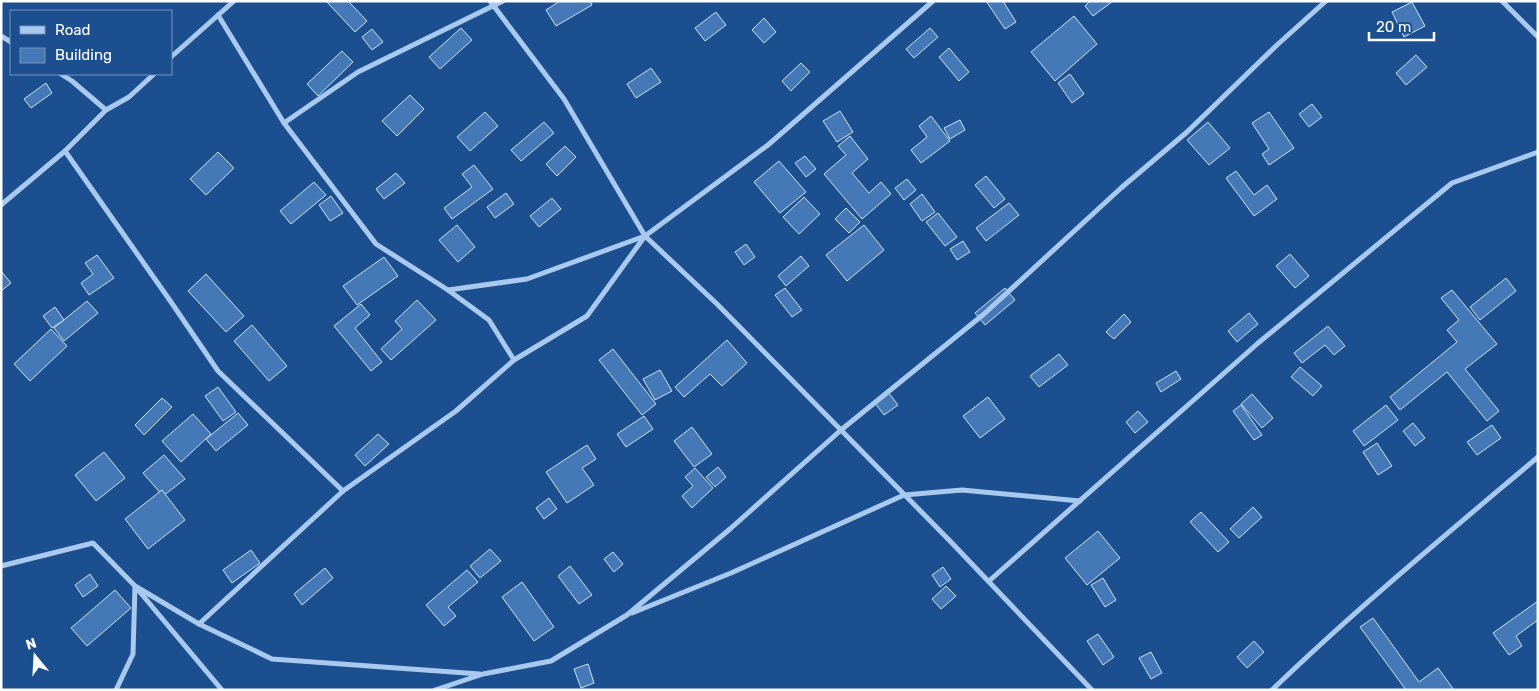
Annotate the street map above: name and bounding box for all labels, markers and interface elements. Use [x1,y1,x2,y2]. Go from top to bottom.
legend [10,10,172,75]
scale bar [1369,10,1434,42]
text: 20 m [1376,18,1411,36]
text: Road [55,21,91,39]
text: Building [55,46,112,64]
north arrow [10,631,60,681]
text: N [24,634,39,654]

